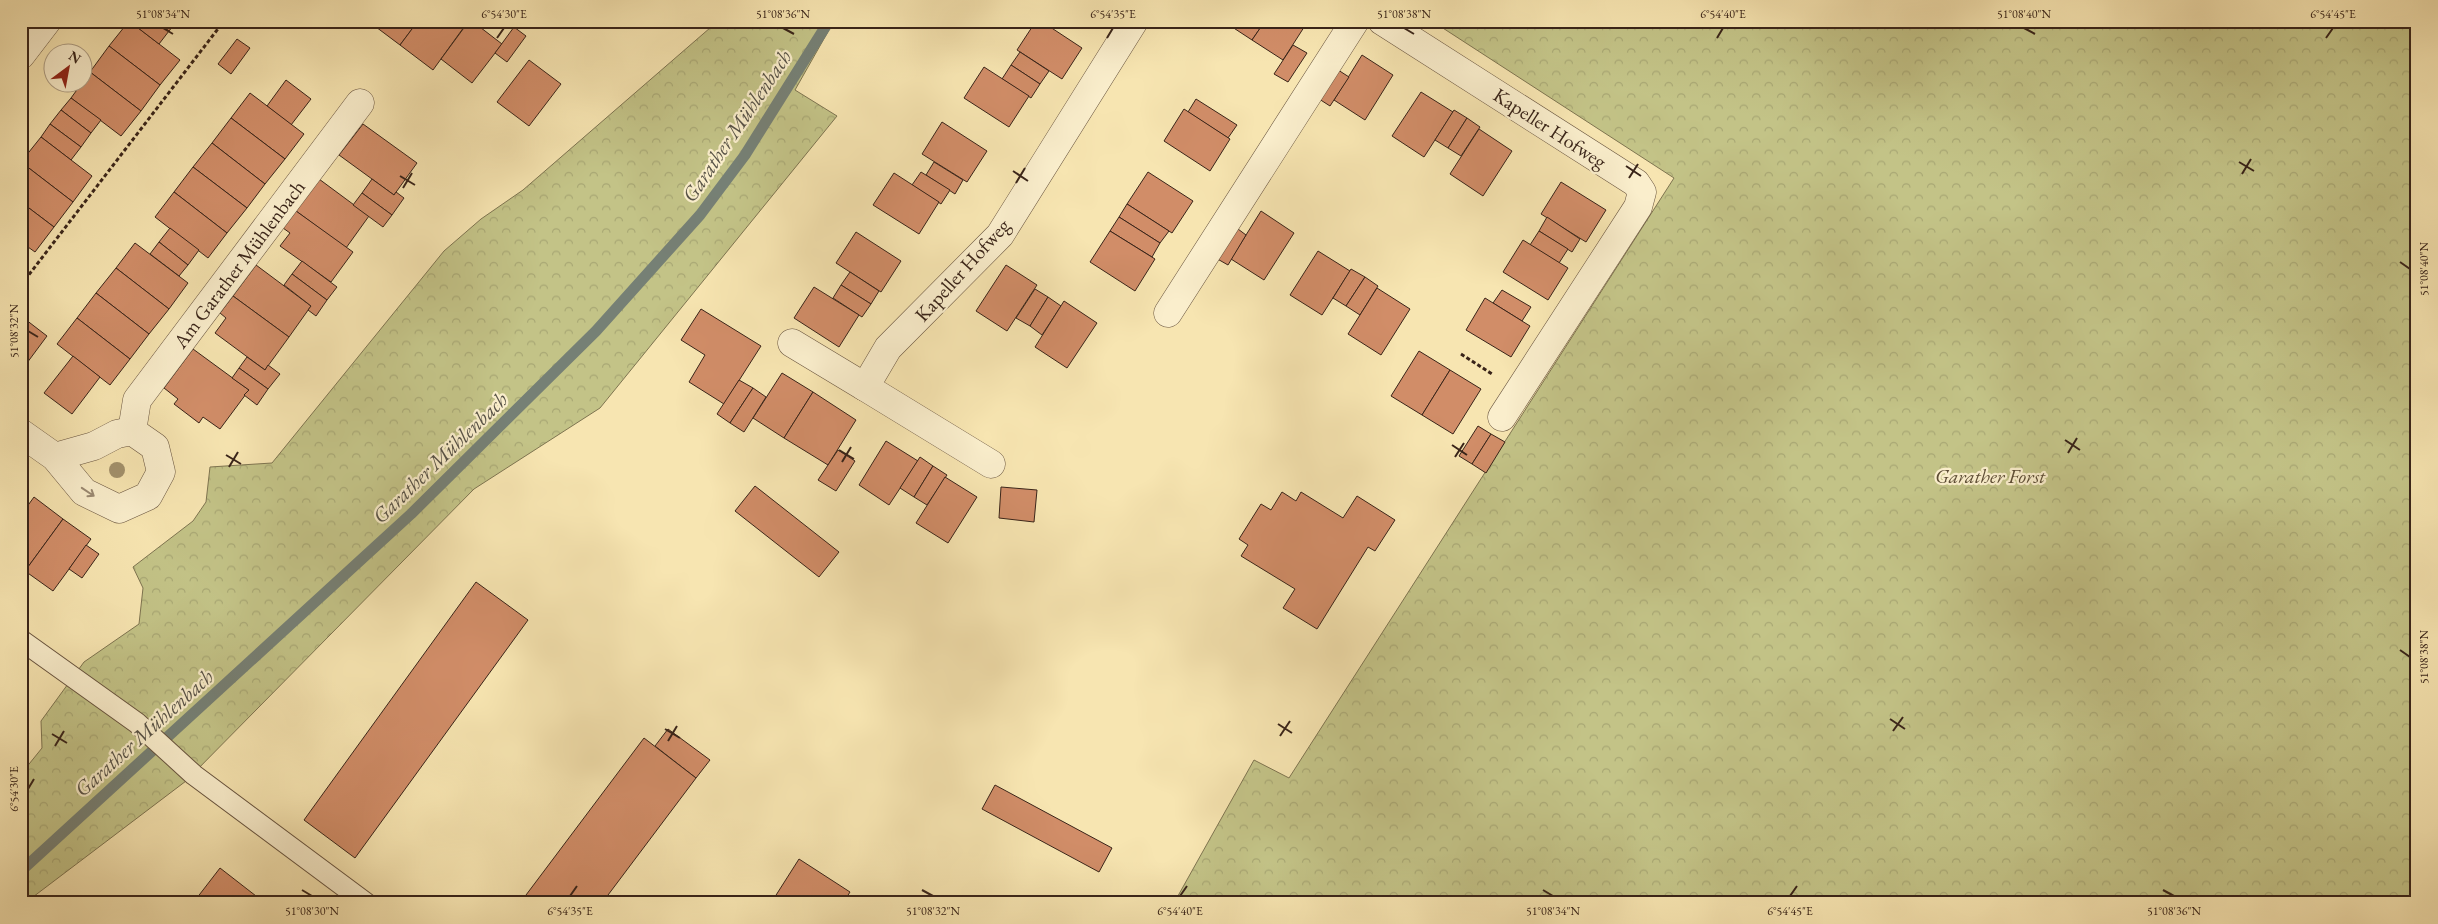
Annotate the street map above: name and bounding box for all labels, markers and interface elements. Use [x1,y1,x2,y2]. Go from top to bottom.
text: 51°08'34"N [136,6,190,22]
text: 6°54'30"E [481,6,527,22]
text: 51°08'36"N [756,6,810,22]
text: 6°54'35"E [1090,6,1136,22]
text: 51°08'38"N [1377,6,1431,22]
text: 6°54'40"E [1700,6,1746,22]
text: 51°08'40"N [1997,6,2051,22]
text: 6°54'45"E [2310,6,2356,22]
north arrow [42,42,92,92]
water label: Garather Mühlenbach [676,44,798,207]
text: N [65,46,85,68]
street label: Kapeller Hofweg [1488,82,1612,174]
street label: Am Garather Mühlenbach [167,175,311,354]
street label: Kapeller Hofweg [909,213,1015,327]
text: 51°08'40"N [2416,242,2432,296]
text: 51°08'32"N [6,304,22,358]
water label: Garather Mühlenbach [366,386,513,529]
park label: Garather Forst [1935,463,2046,489]
one-way arrow [81,487,95,497]
text: 51°08'38"N [2416,630,2432,684]
water label: Garather Mühlenbach [69,663,219,802]
text: 6°54'30"E [6,766,22,812]
text: 51°08'30"N [285,903,339,919]
text: 6°54'35"E [547,903,593,919]
text: 51°08'32"N [906,903,960,919]
text: 6°54'40"E [1157,903,1203,919]
text: 51°08'34"N [1526,903,1580,919]
text: 6°54'45"E [1767,903,1813,919]
text: 51°08'36"N [2147,903,2201,919]

